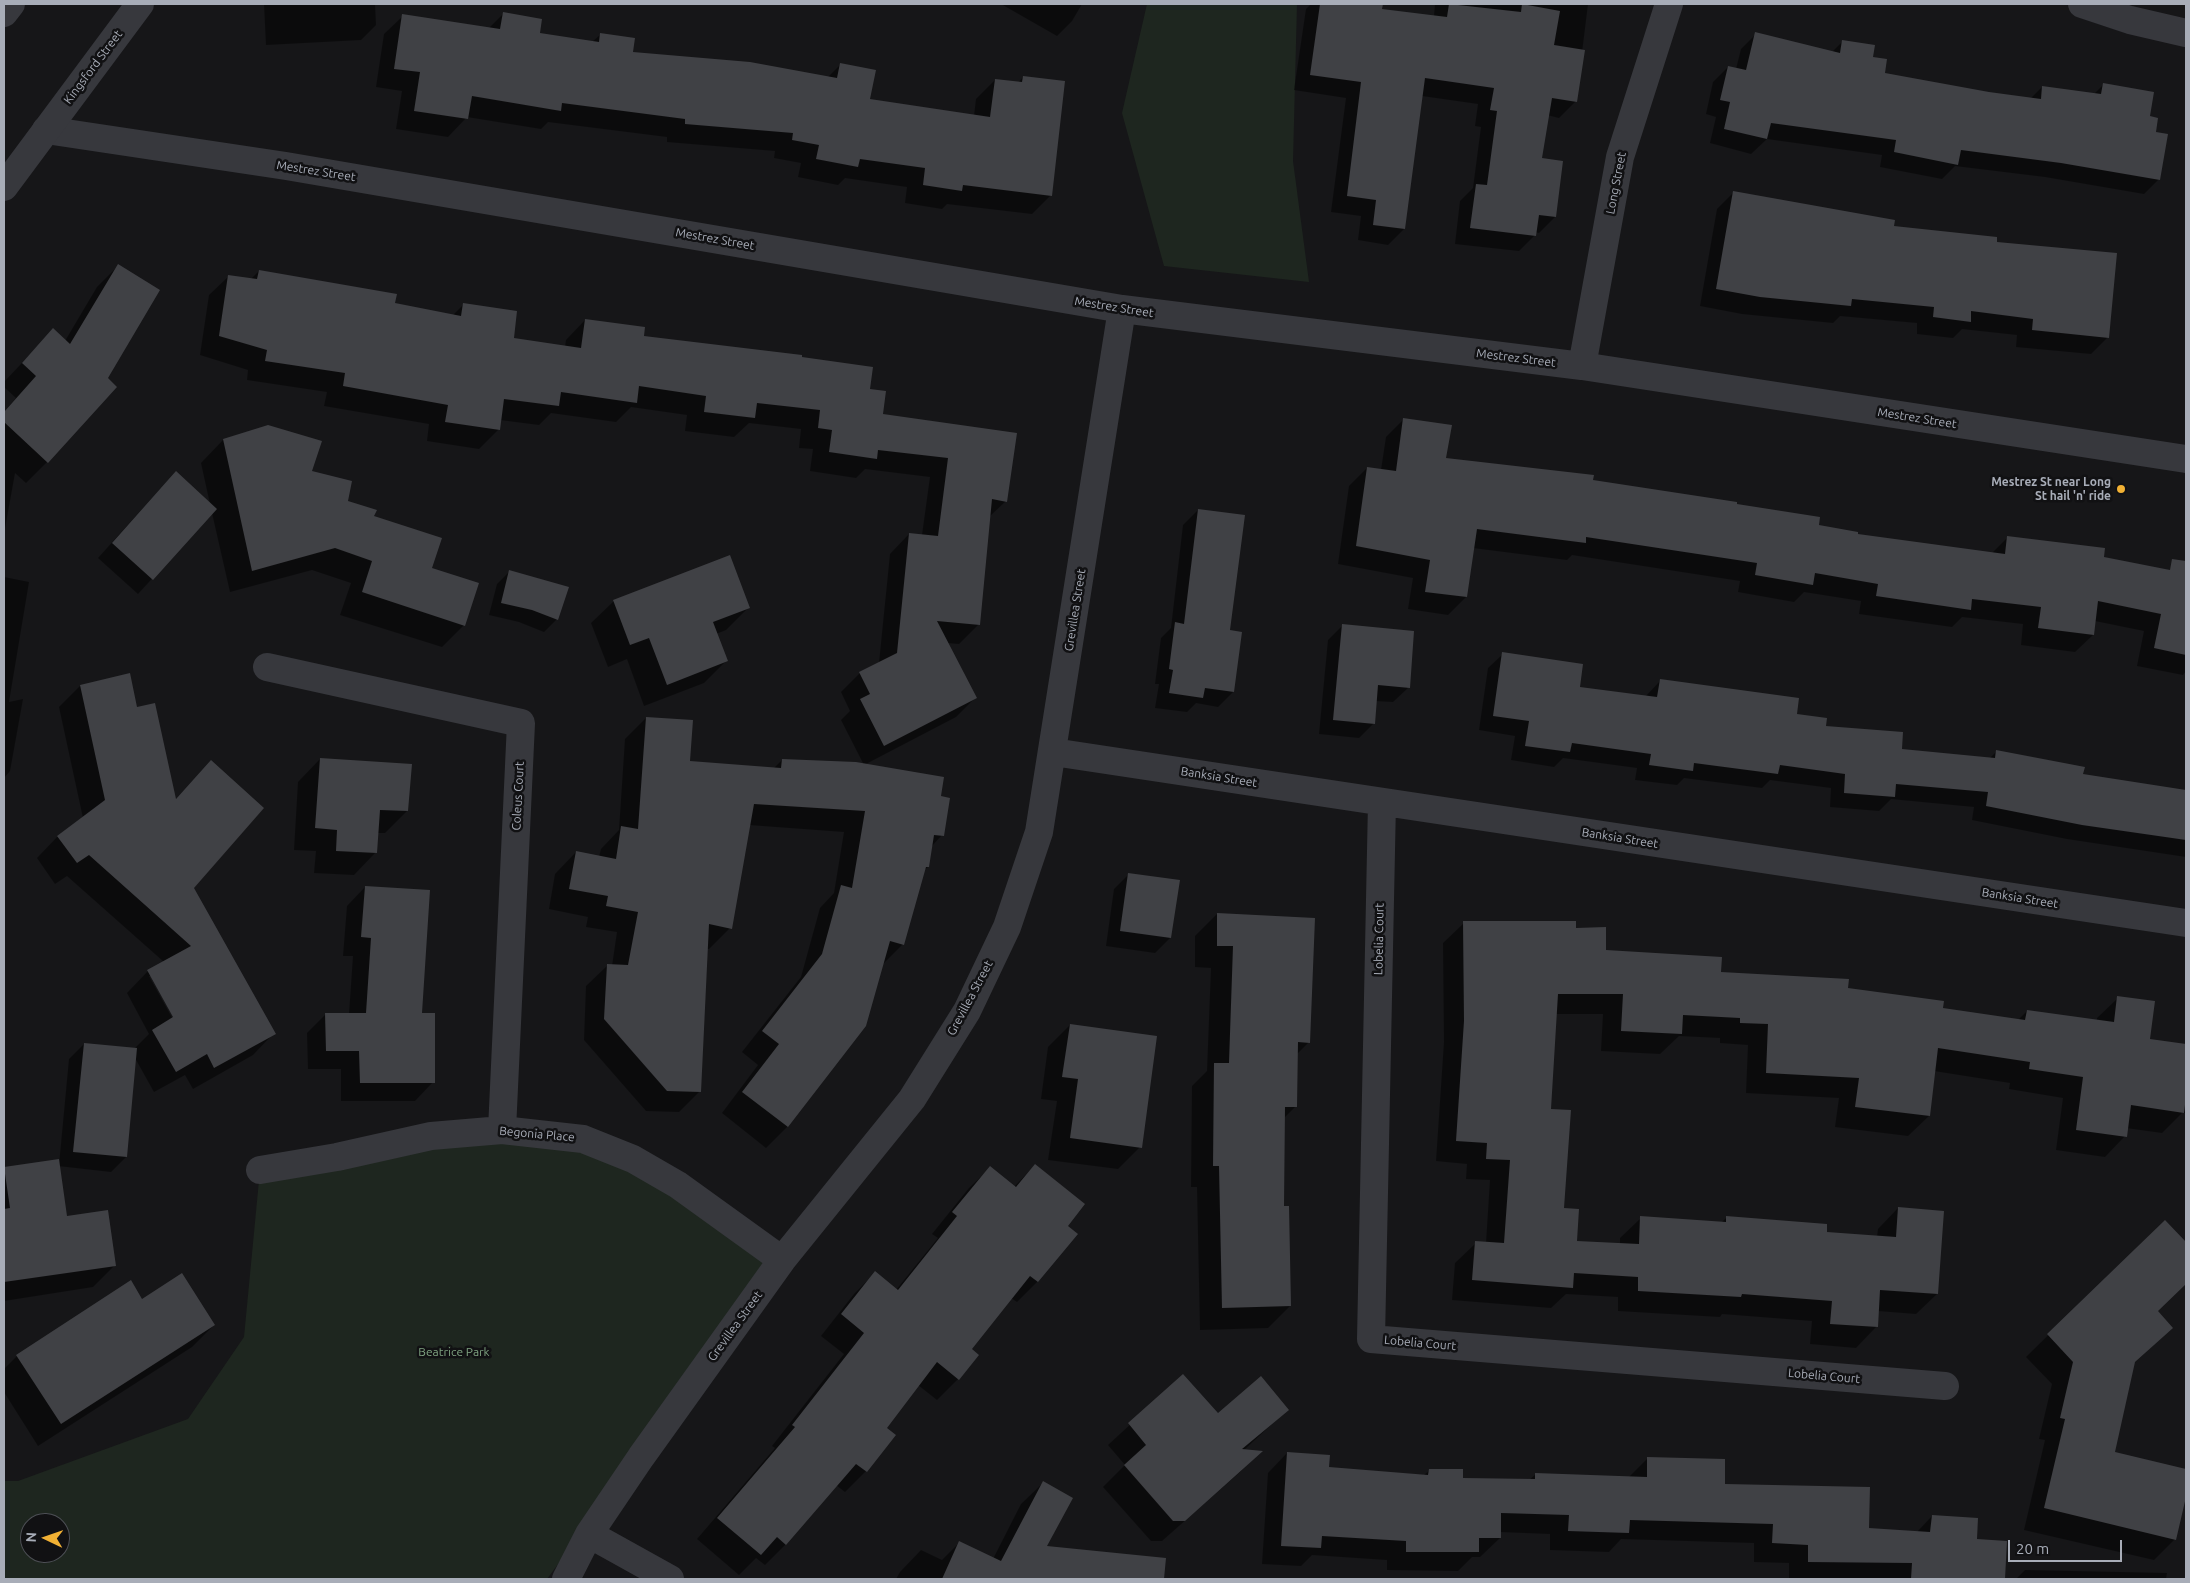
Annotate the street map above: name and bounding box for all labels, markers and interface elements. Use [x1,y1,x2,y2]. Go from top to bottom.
street label: Kingsford Street [61,27,125,107]
street label: Long Street [1603,151,1629,215]
street label: Mestrez Street [275,158,357,184]
street label: Mestrez Street [674,225,756,253]
street label: Mestrez Street [1073,294,1155,320]
street label: Mestrez Street [1475,346,1557,370]
street label: Mestrez Street [1876,405,1958,431]
place label: Mestrez St near Long St hail 'n' ride [1991,475,2111,503]
marker: Mestrez St near Long St hail 'n' ride [2115,483,2127,495]
street label: Grevillea Street [1061,568,1089,652]
street label: Coleus Court [509,761,527,831]
street label: Banksia Street [1180,764,1258,790]
street label: Banksia Street [1581,825,1659,851]
street label: Banksia Street [1981,885,2059,911]
street label: Lobelia Court [1371,903,1387,975]
street label: Grevillea Street [944,958,996,1038]
street label: Begonia Place [499,1124,575,1144]
street label: Grevillea Street [705,1288,765,1364]
street label: Lobelia Court [1383,1333,1457,1353]
park label: Beatrice Park [418,1345,490,1359]
street label: Lobelia Court [1787,1366,1861,1386]
north arrow [20,1513,70,1563]
scale bar [2010,1530,2124,1562]
text: N [23,1532,39,1543]
text: 20 m [2016,1540,2049,1557]

